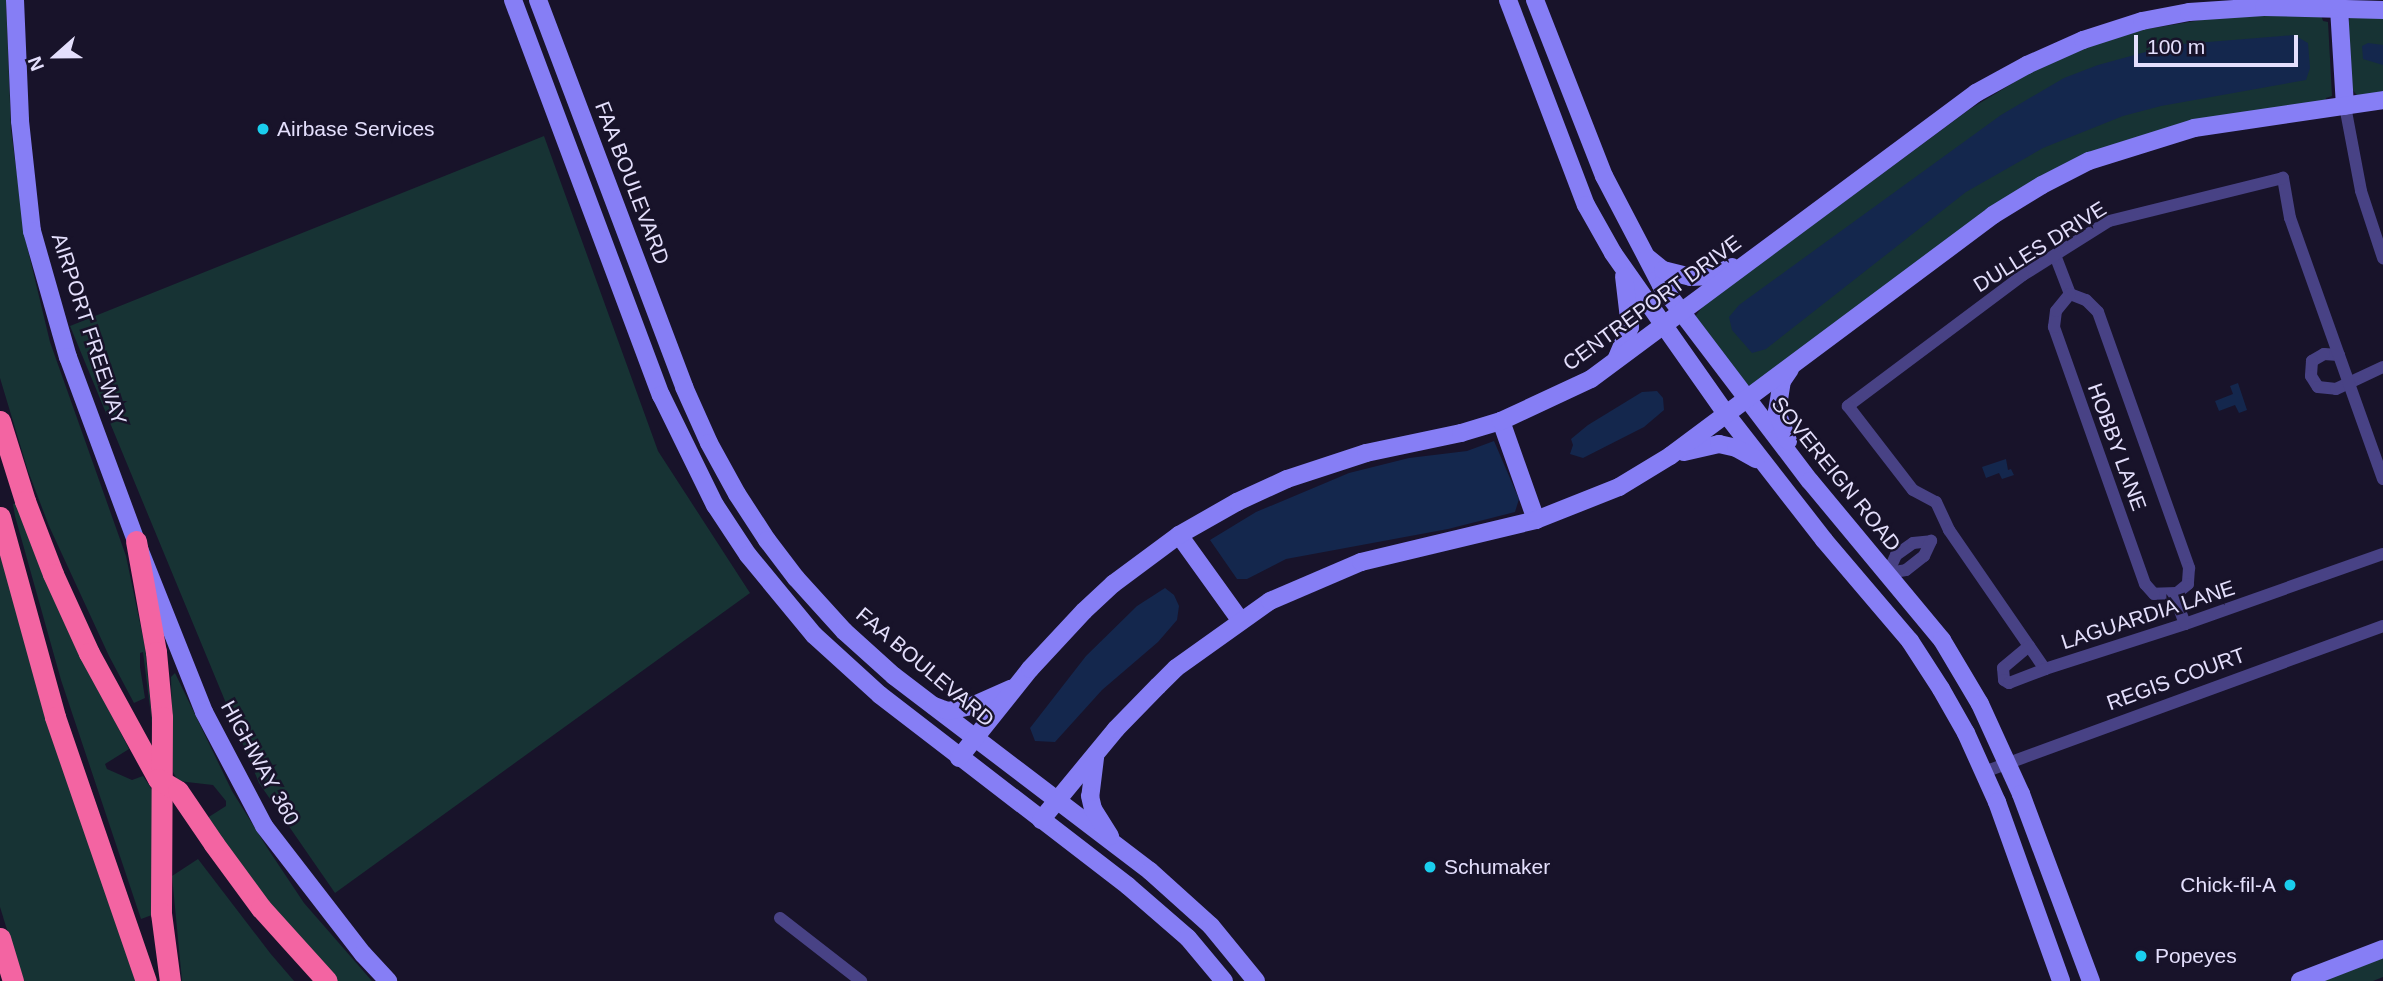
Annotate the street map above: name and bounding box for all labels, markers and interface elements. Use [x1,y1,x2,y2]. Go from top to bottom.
north arrow [21,21,91,91]
scale bar [2138,21,2302,65]
text: 100 m [2147,35,2205,58]
text: N [24,54,48,74]
street label: FAA BOULEVARD [589,97,675,269]
place label: Airbase Services [277,116,435,142]
marker: Airbase Services [255,121,271,137]
street label: DULLES DRIVE [1969,196,2111,298]
street label: AIRPORT FREEWAY [46,230,132,428]
street label: CENTREPORT DRIVE [1558,230,1746,376]
street label: HOBBY LANE [2082,380,2152,514]
street label: SOVEREIGN ROAD [1766,392,1906,556]
street label: LAGUARDIA LANE [2058,575,2238,655]
street label: FAA BOULEVARD [850,602,1000,732]
street label: REGIS COURT [2103,642,2249,716]
street label: HIGHWAY 360 [215,696,305,830]
place label: Schumaker [1444,854,1550,880]
marker: Schumaker [1422,859,1438,875]
place label: Chick-fil-A [2180,872,2276,898]
marker: Chick-fil-A [2282,877,2298,893]
place label: Popeyes [2155,943,2237,969]
marker: Popeyes [2133,948,2149,964]

